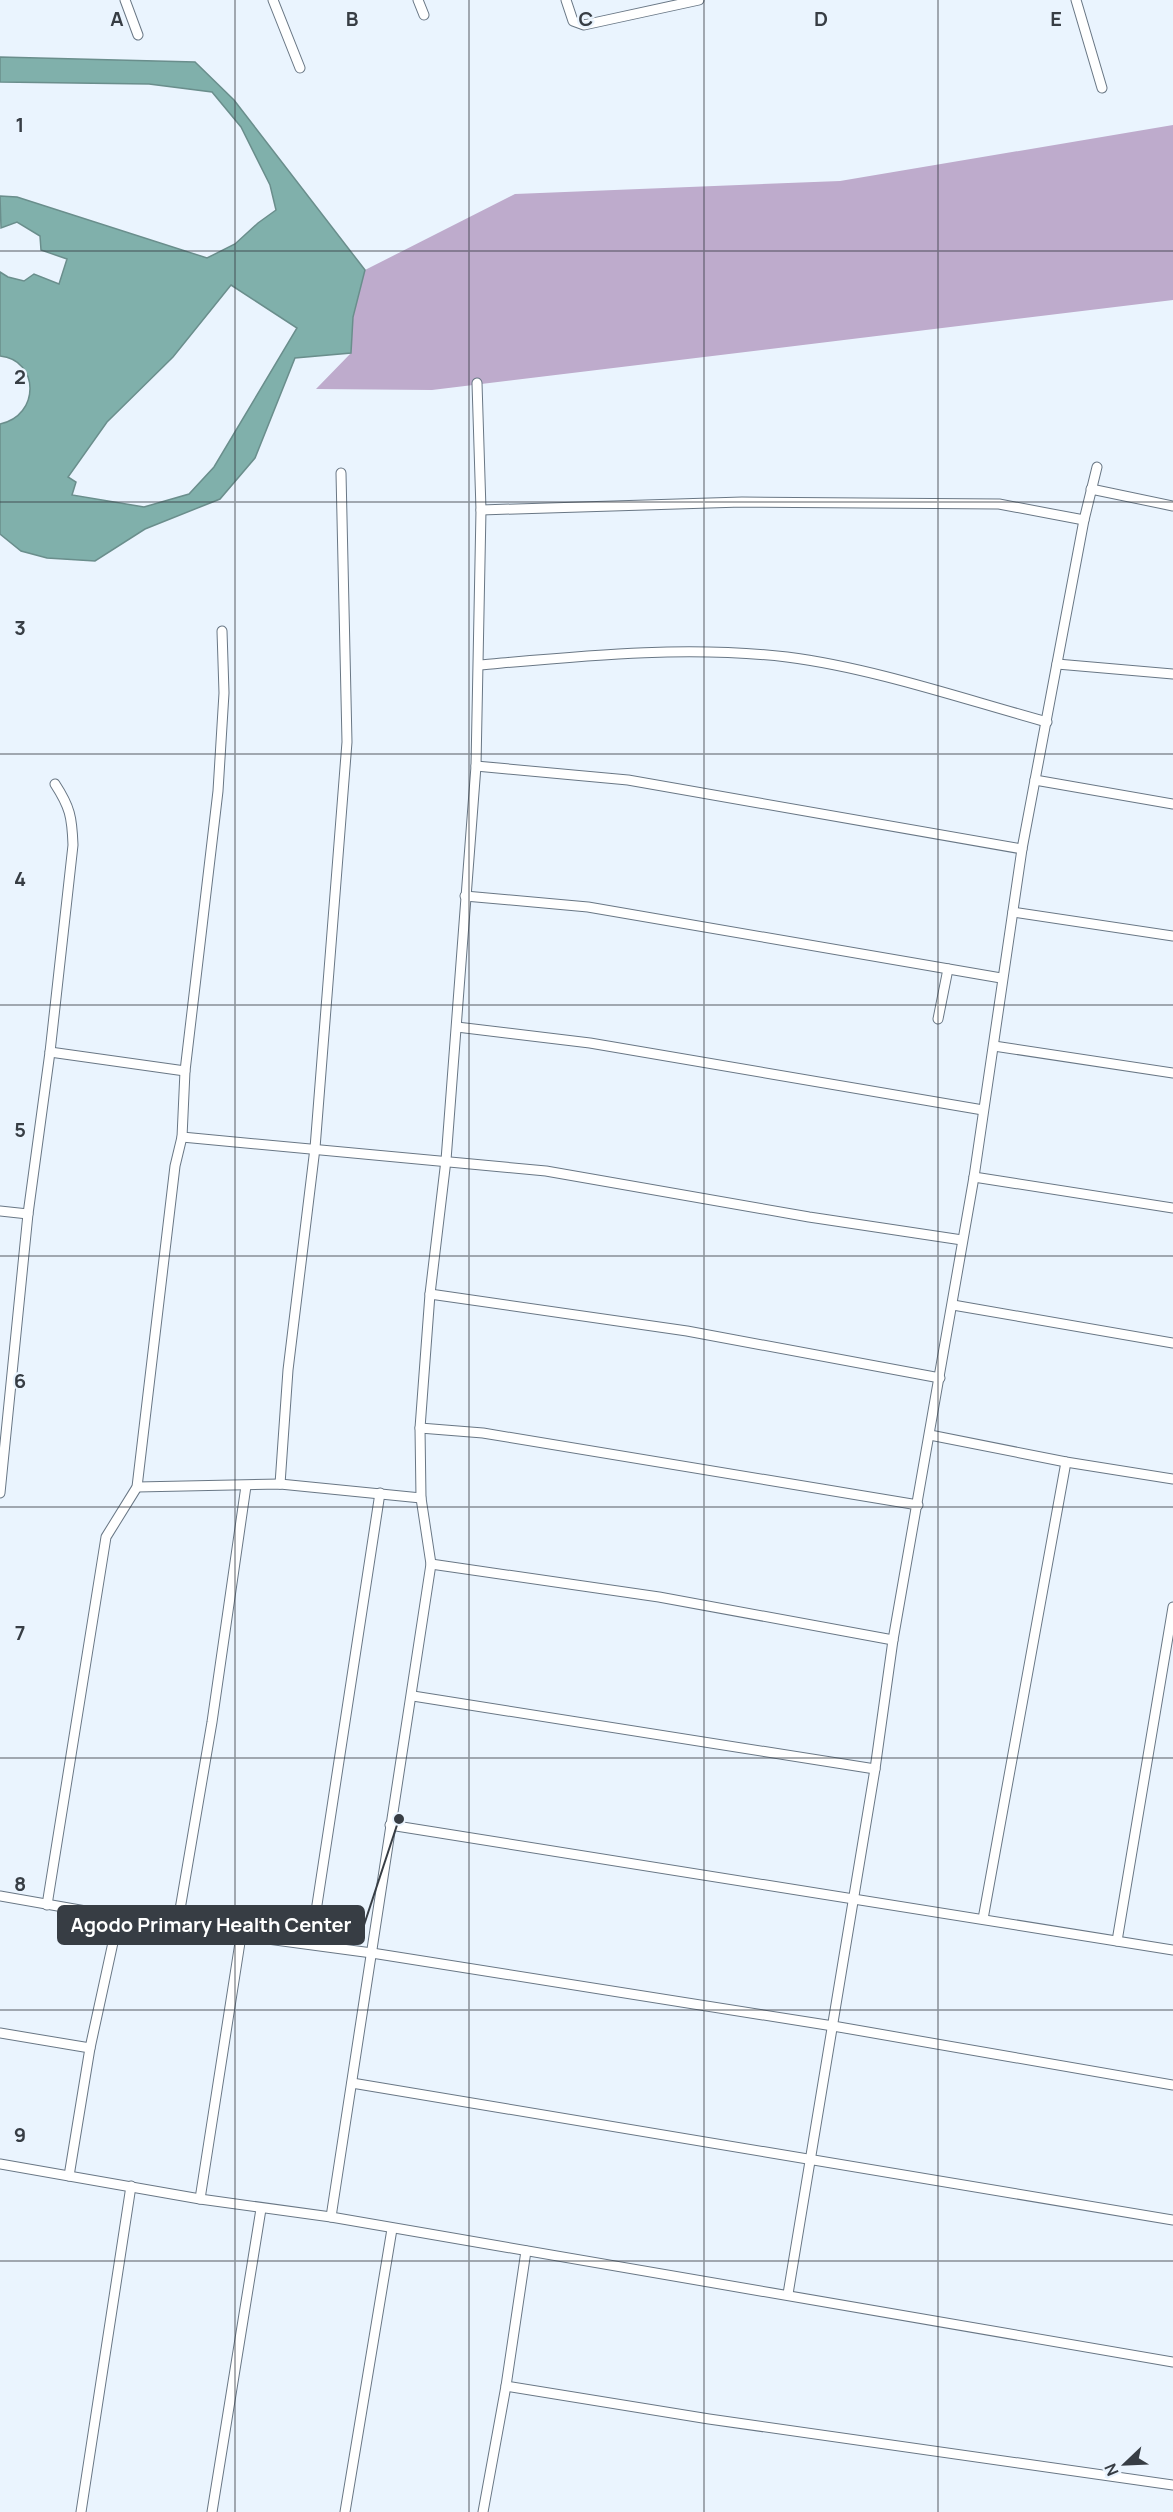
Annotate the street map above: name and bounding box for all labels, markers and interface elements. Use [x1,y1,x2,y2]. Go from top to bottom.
text: A [110,5,124,32]
text: B [346,5,359,32]
text: C [579,5,593,32]
text: D [814,5,828,32]
text: E [1050,5,1062,32]
text: 1 [16,111,24,138]
text: 2 [14,363,26,390]
text: 3 [14,614,26,641]
text: 4 [14,865,26,892]
text: 5 [14,1116,26,1143]
text: 6 [14,1367,26,1394]
text: 7 [15,1619,25,1646]
text: 8 [14,1870,26,1897]
callout: Agodo Primary Health Center [58,1906,364,1944]
text: Agodo Primary Health Center [70,1911,352,1938]
text: 9 [14,2121,26,2148]
north arrow [1095,2434,1155,2494]
text: N [1099,2460,1124,2479]

